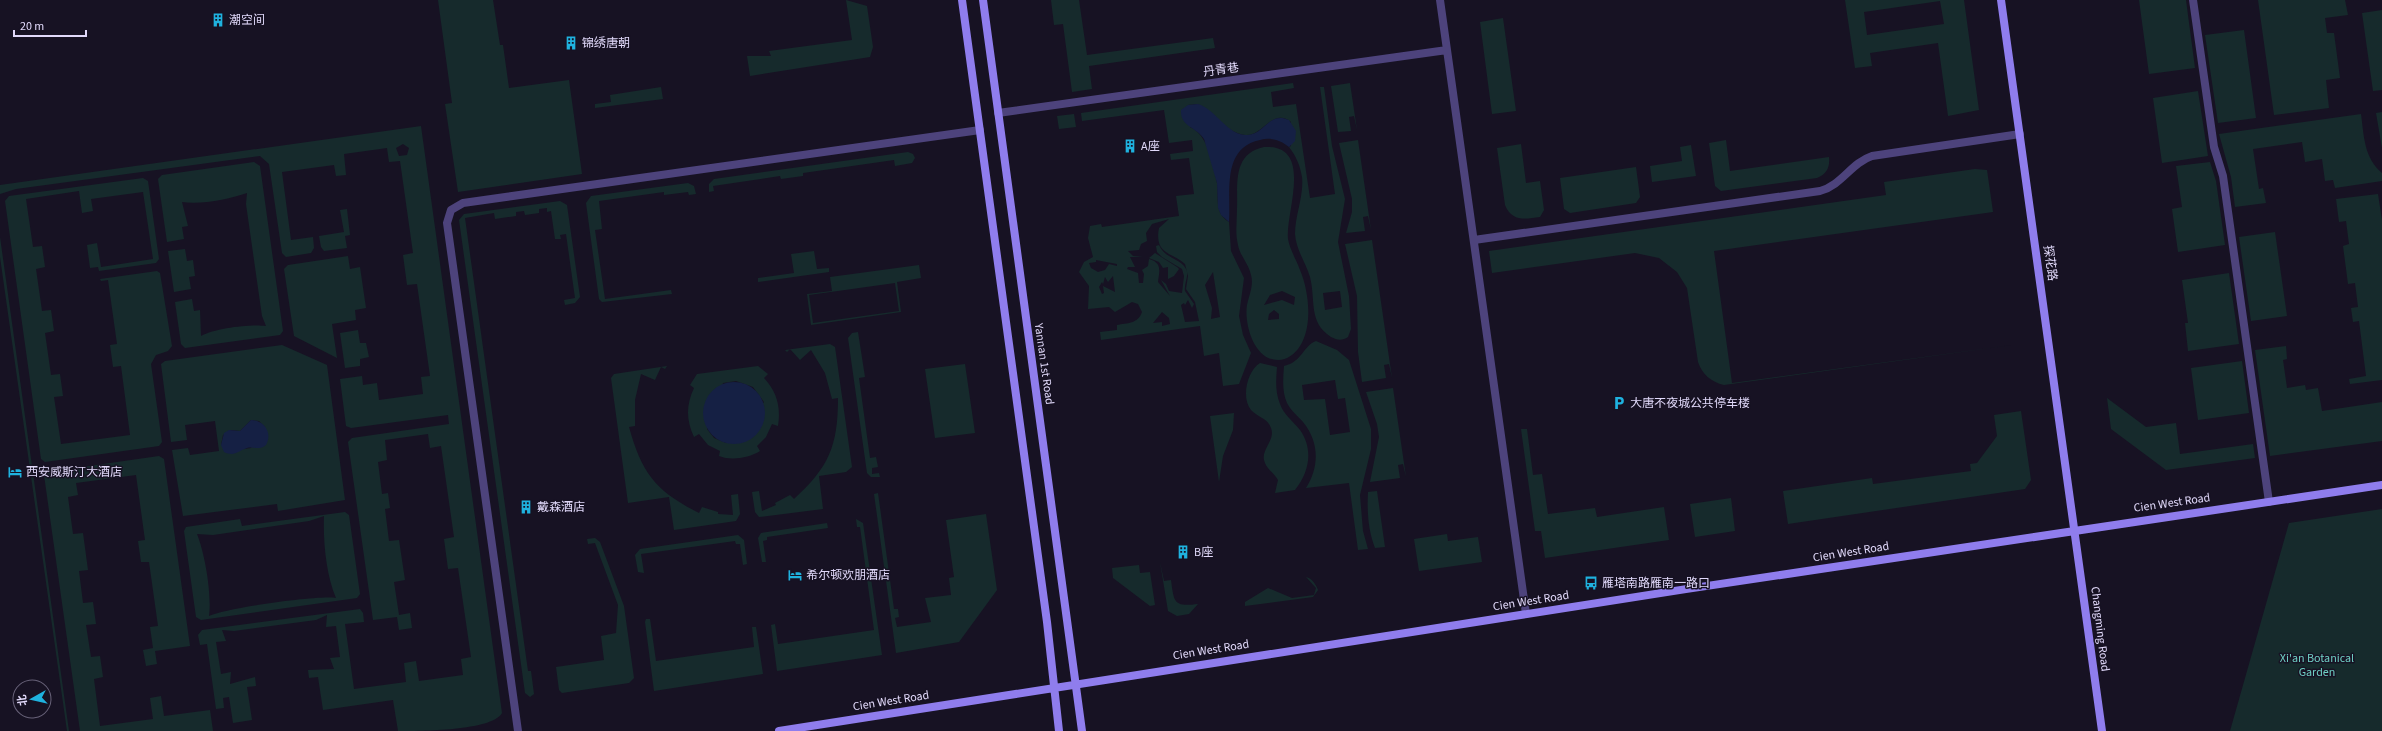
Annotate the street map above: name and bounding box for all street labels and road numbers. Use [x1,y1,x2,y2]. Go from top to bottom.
street label: 丹青巷 [1202,59,1240,81]
street label: 探花路 [2039,244,2061,282]
street label: Yannan 1st Road [1030,321,1058,406]
street label: Cien West Road [2133,489,2211,517]
street label: Cien West Road [1812,538,1890,566]
street label: Changming Road [2086,585,2114,673]
street label: Cien West Road [1492,587,1570,615]
street label: Cien West Road [1172,636,1250,664]
street label: Cien West Road [852,687,930,715]

